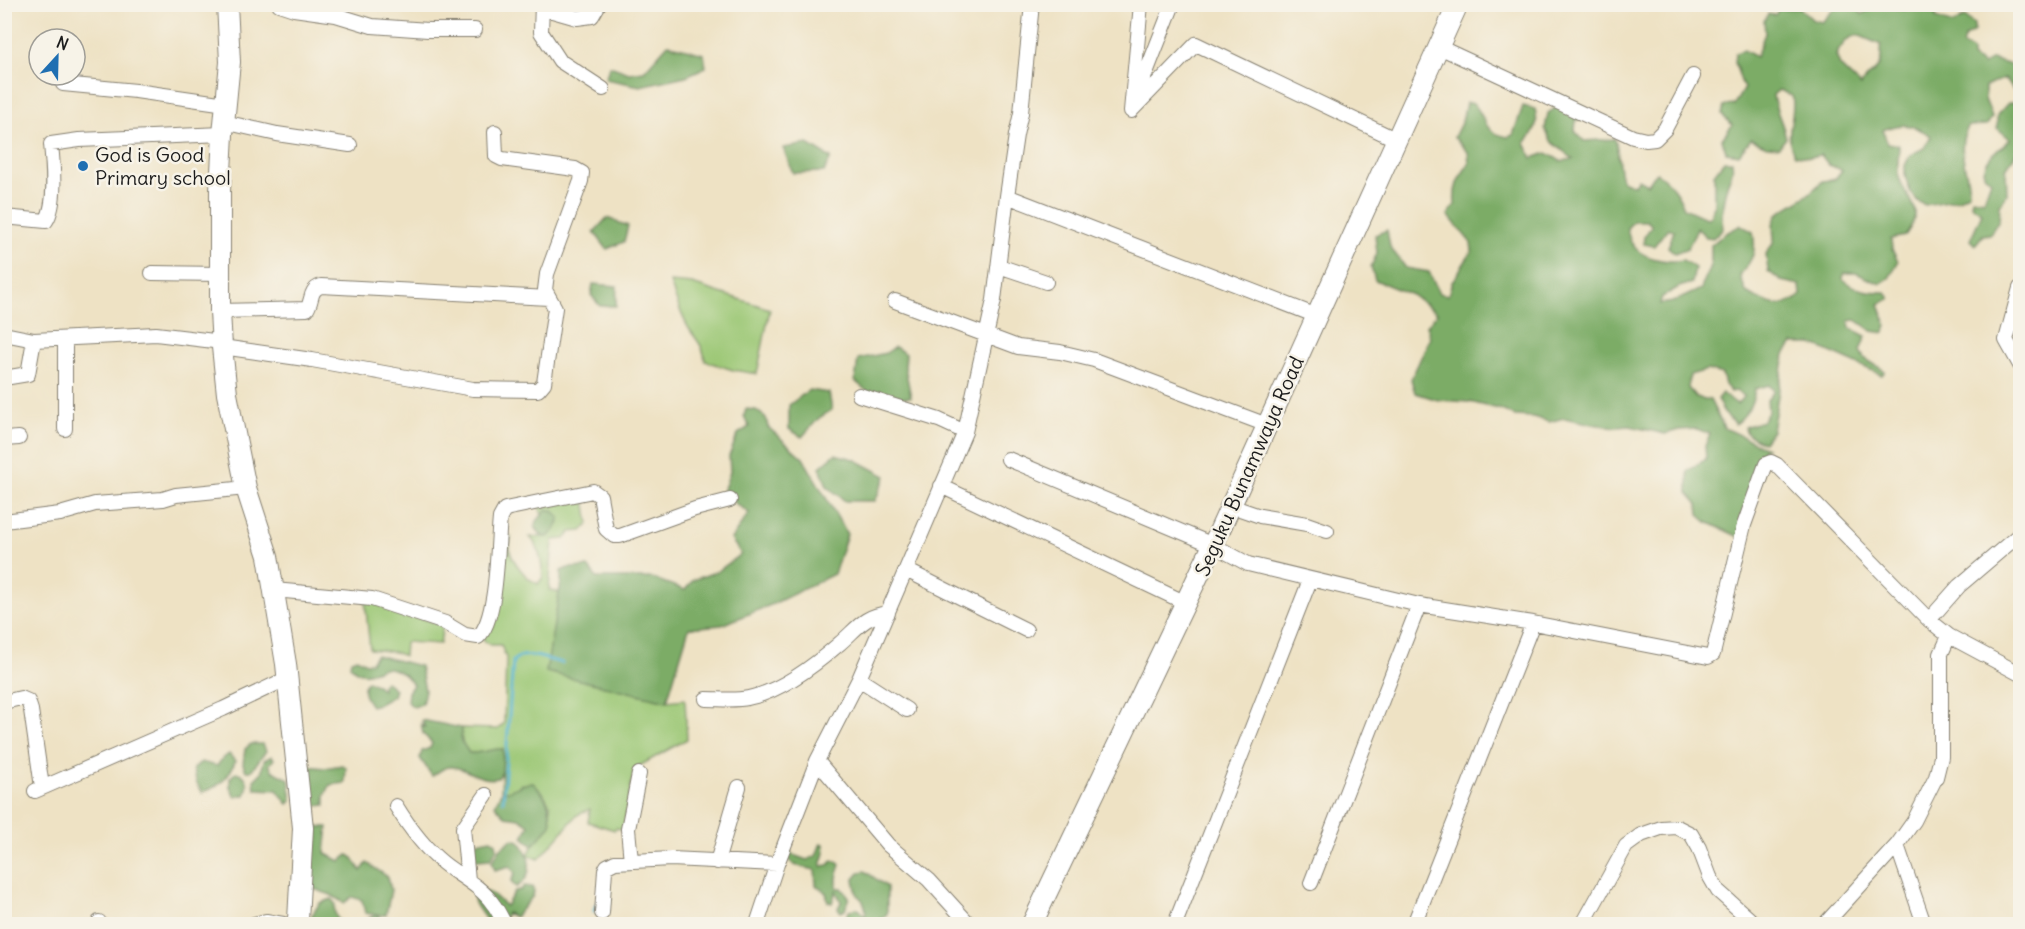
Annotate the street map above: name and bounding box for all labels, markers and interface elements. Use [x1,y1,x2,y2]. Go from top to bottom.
north arrow [27,27,87,87]
text: N [54,32,71,54]
place label: God is Good Primary school [95,142,231,190]
marker: God is Good Primary school [76,159,90,173]
street label: Seguku Bunamwaya Road [1189,352,1309,580]

